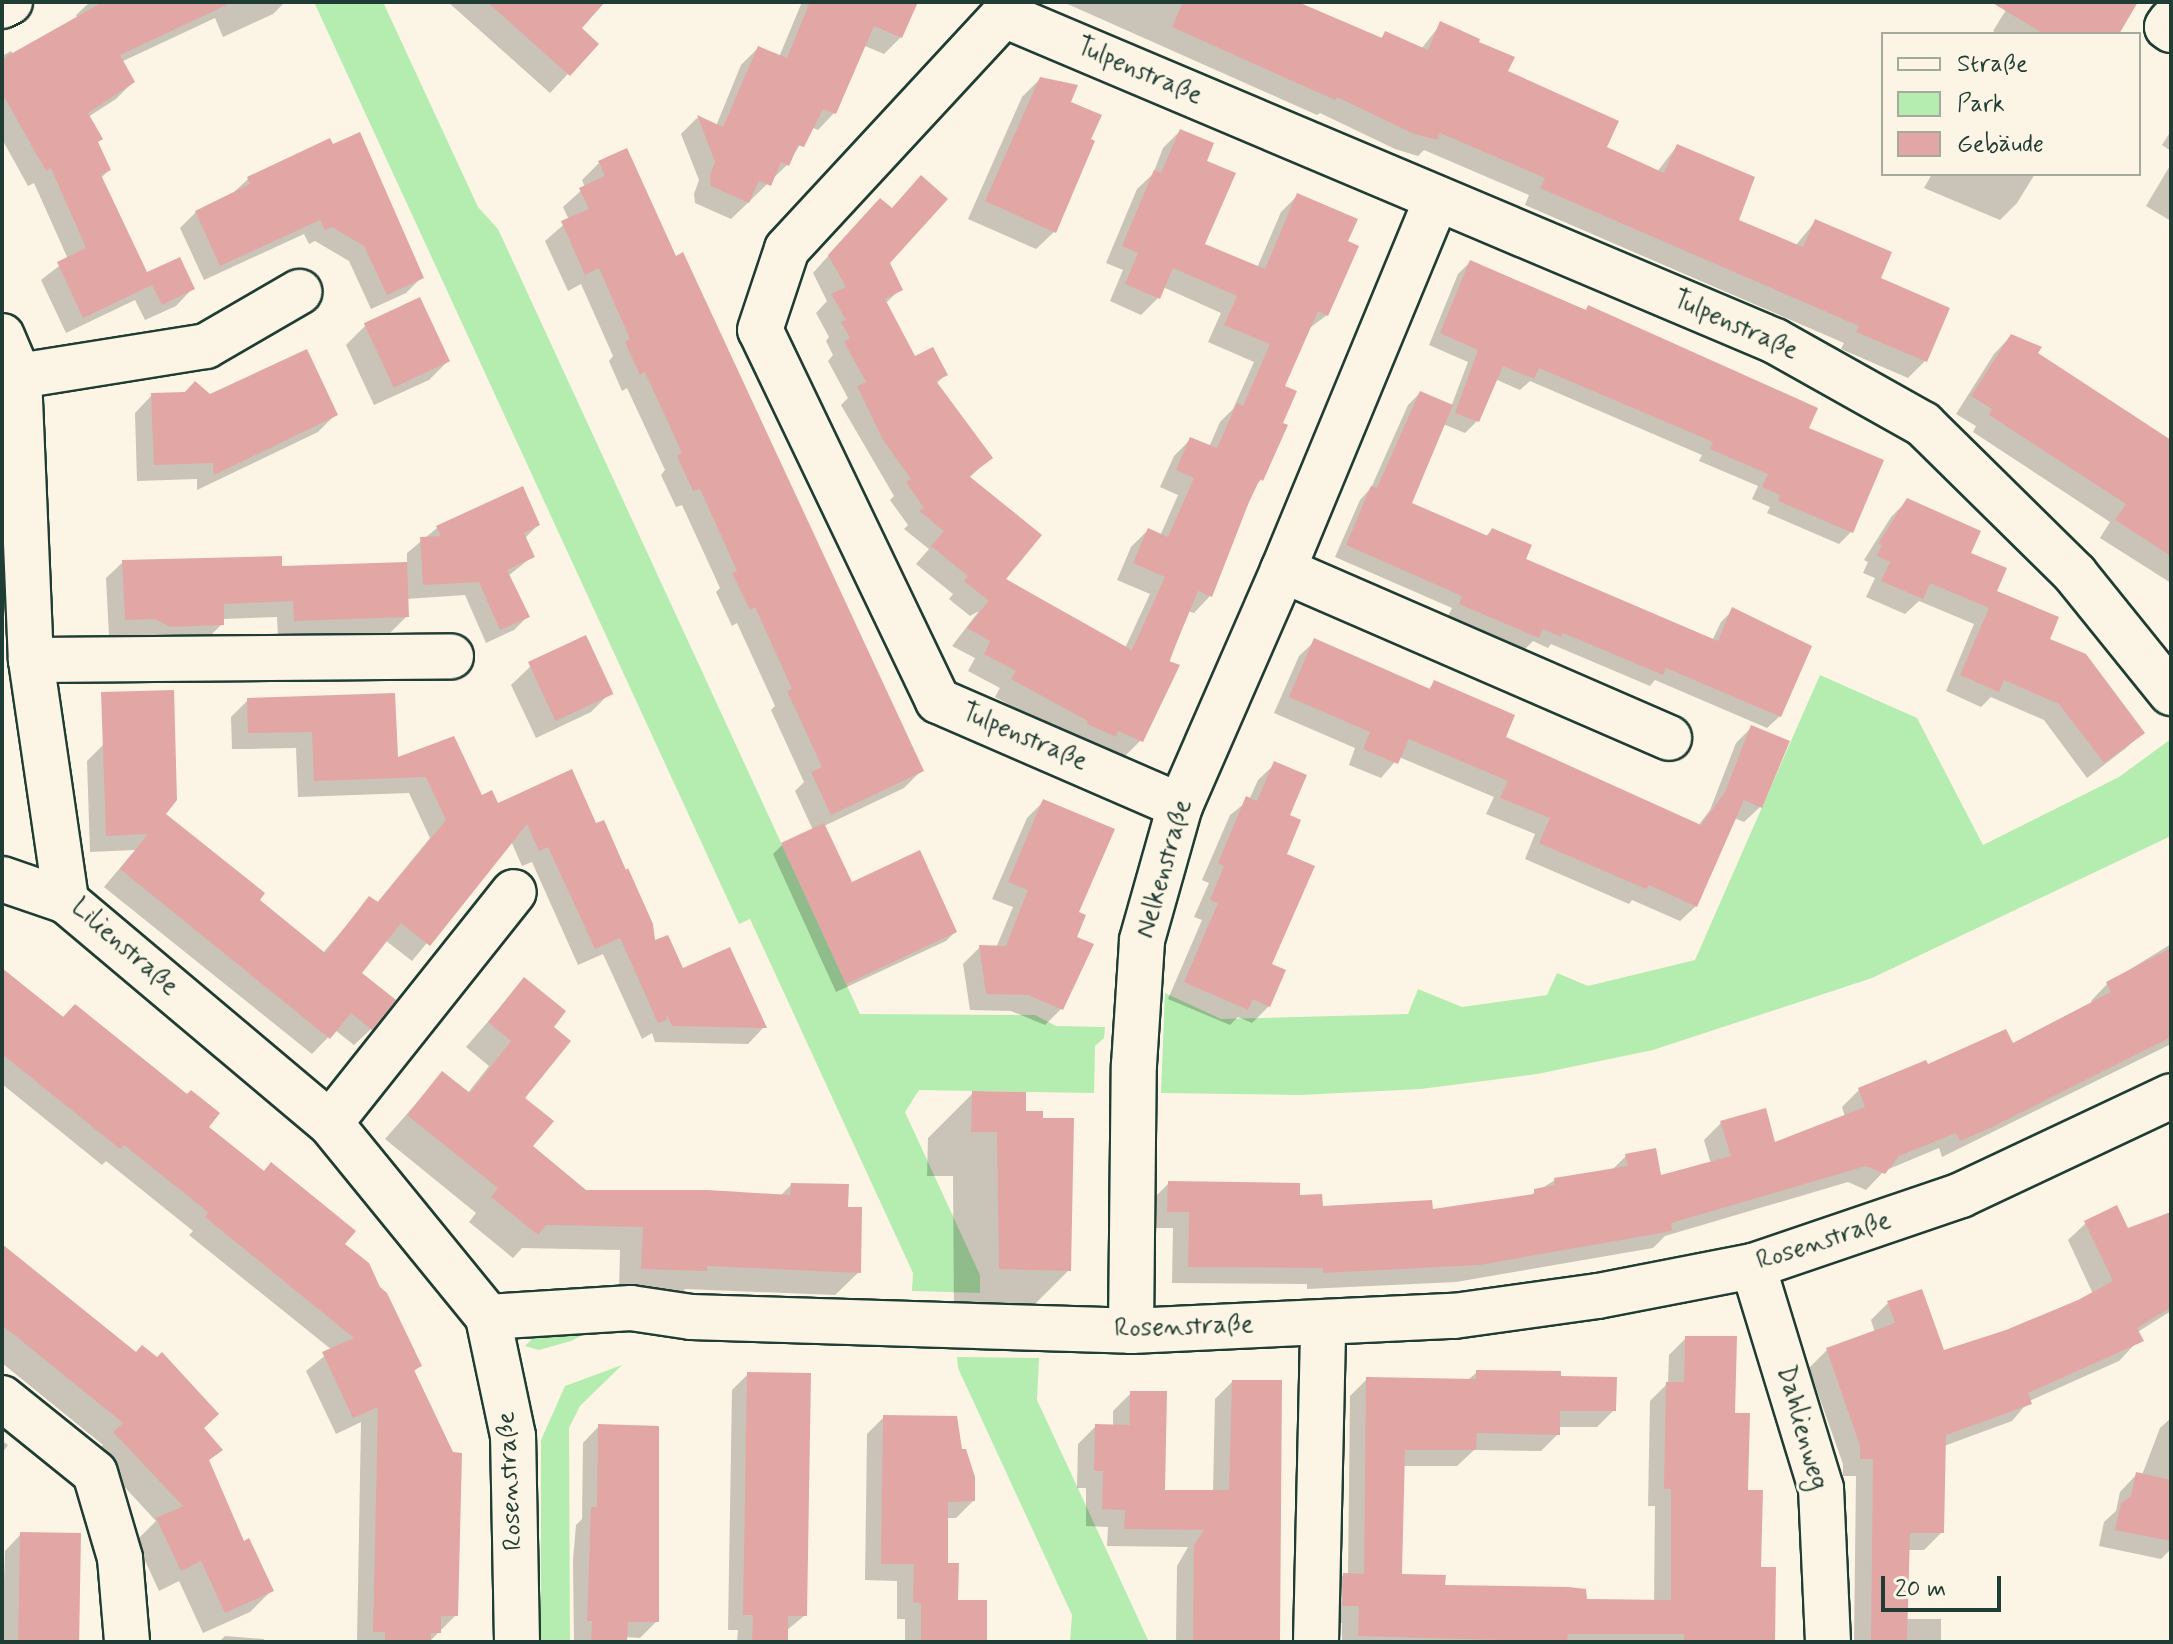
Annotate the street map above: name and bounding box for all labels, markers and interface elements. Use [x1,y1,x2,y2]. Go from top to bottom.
street label: Tulpenstraße [1071,32,1207,112]
legend [1881,32,2141,176]
text: Straße [1957,49,2028,80]
text: Park [1957,89,2005,120]
text: Gebäude [1957,129,2044,160]
street label: Tulpenstraße [1668,285,1802,367]
street label: Tulpenstraße [956,698,1092,778]
street label: Nelkenstraße [1130,796,1200,942]
street label: Lilienstraße [64,893,184,1003]
street label: Rosenstraße [1753,1206,1895,1278]
street label: Rosenstraße [1114,1310,1254,1346]
street label: Dahlienweg [1768,1362,1834,1494]
street label: Rosenstraße [492,1411,530,1551]
scale bar [1885,1560,2005,1610]
text: 20 m [1895,1574,1946,1605]

